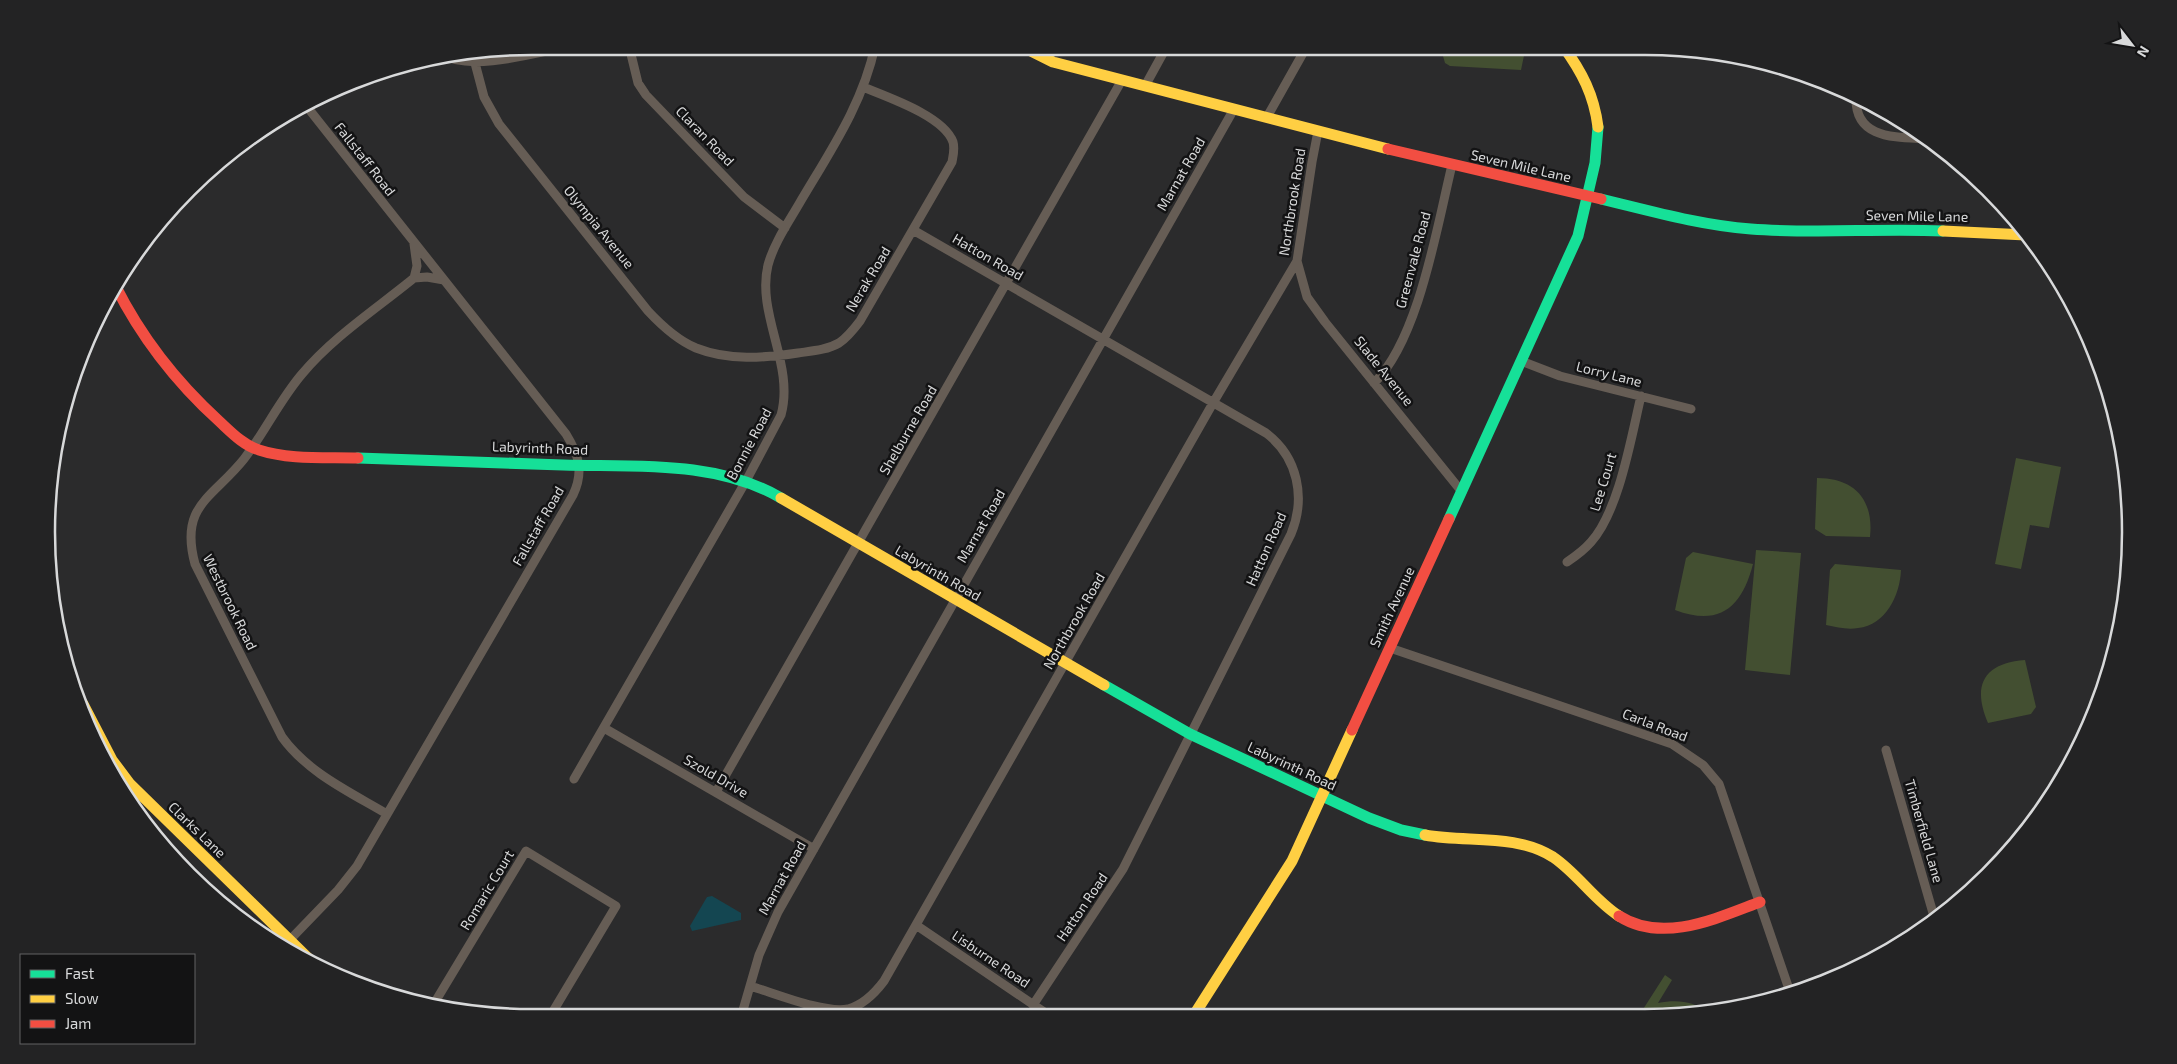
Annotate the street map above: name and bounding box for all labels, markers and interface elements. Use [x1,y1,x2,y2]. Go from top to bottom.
north arrow [2107,20,2157,70]
text: N [2134,43,2153,61]
street label: Claran Road [673,102,738,169]
street label: Fallstaff Road [331,119,399,199]
street label: Marnat Road [1153,134,1208,214]
street label: Seven Mile Lane [1469,146,1573,185]
street label: Northbrook Road [1275,147,1308,257]
street label: Olympia Avenue [561,182,638,272]
street label: Seven Mile Lane [1866,206,1968,225]
street label: Greenvale Road [1391,210,1434,310]
street label: Hatton Road [950,229,1027,284]
street label: Nerak Road [841,243,894,314]
street label: Slade Avenue [1351,332,1418,409]
street label: Lorry Lane [1575,357,1644,390]
street label: Shelburne Road [875,382,940,477]
street label: Bonnie Road [722,405,775,483]
street label: Labyrinth Road [492,437,588,458]
street label: Lee Court [1586,451,1619,513]
street label: Fallstaff Road [508,483,567,568]
street label: Marnat Road [953,486,1008,566]
street label: Hatton Road [1242,509,1289,588]
street label: Labyrinth Road [892,541,984,604]
street label: Westbrook Road [200,551,261,653]
street label: Smith Avenue [1366,564,1418,650]
street label: Northbrook Road [1039,569,1108,672]
street label: Carla Road [1620,704,1690,745]
street label: Labyrinth Road [1245,738,1339,794]
street label: Szold Drive [681,750,751,801]
street label: Timberfield Lane [1902,777,1947,885]
street label: Clarks Lane [165,798,230,861]
street label: Marnat Road [754,838,809,918]
street label: Romaric Court [456,847,517,933]
street label: Hatton Road [1052,869,1111,944]
street label: Lisburne Road [949,926,1033,991]
legend [20,954,195,1044]
text: Fast [65,964,95,982]
text: Slow [65,989,99,1007]
text: Jam [65,1014,91,1032]

